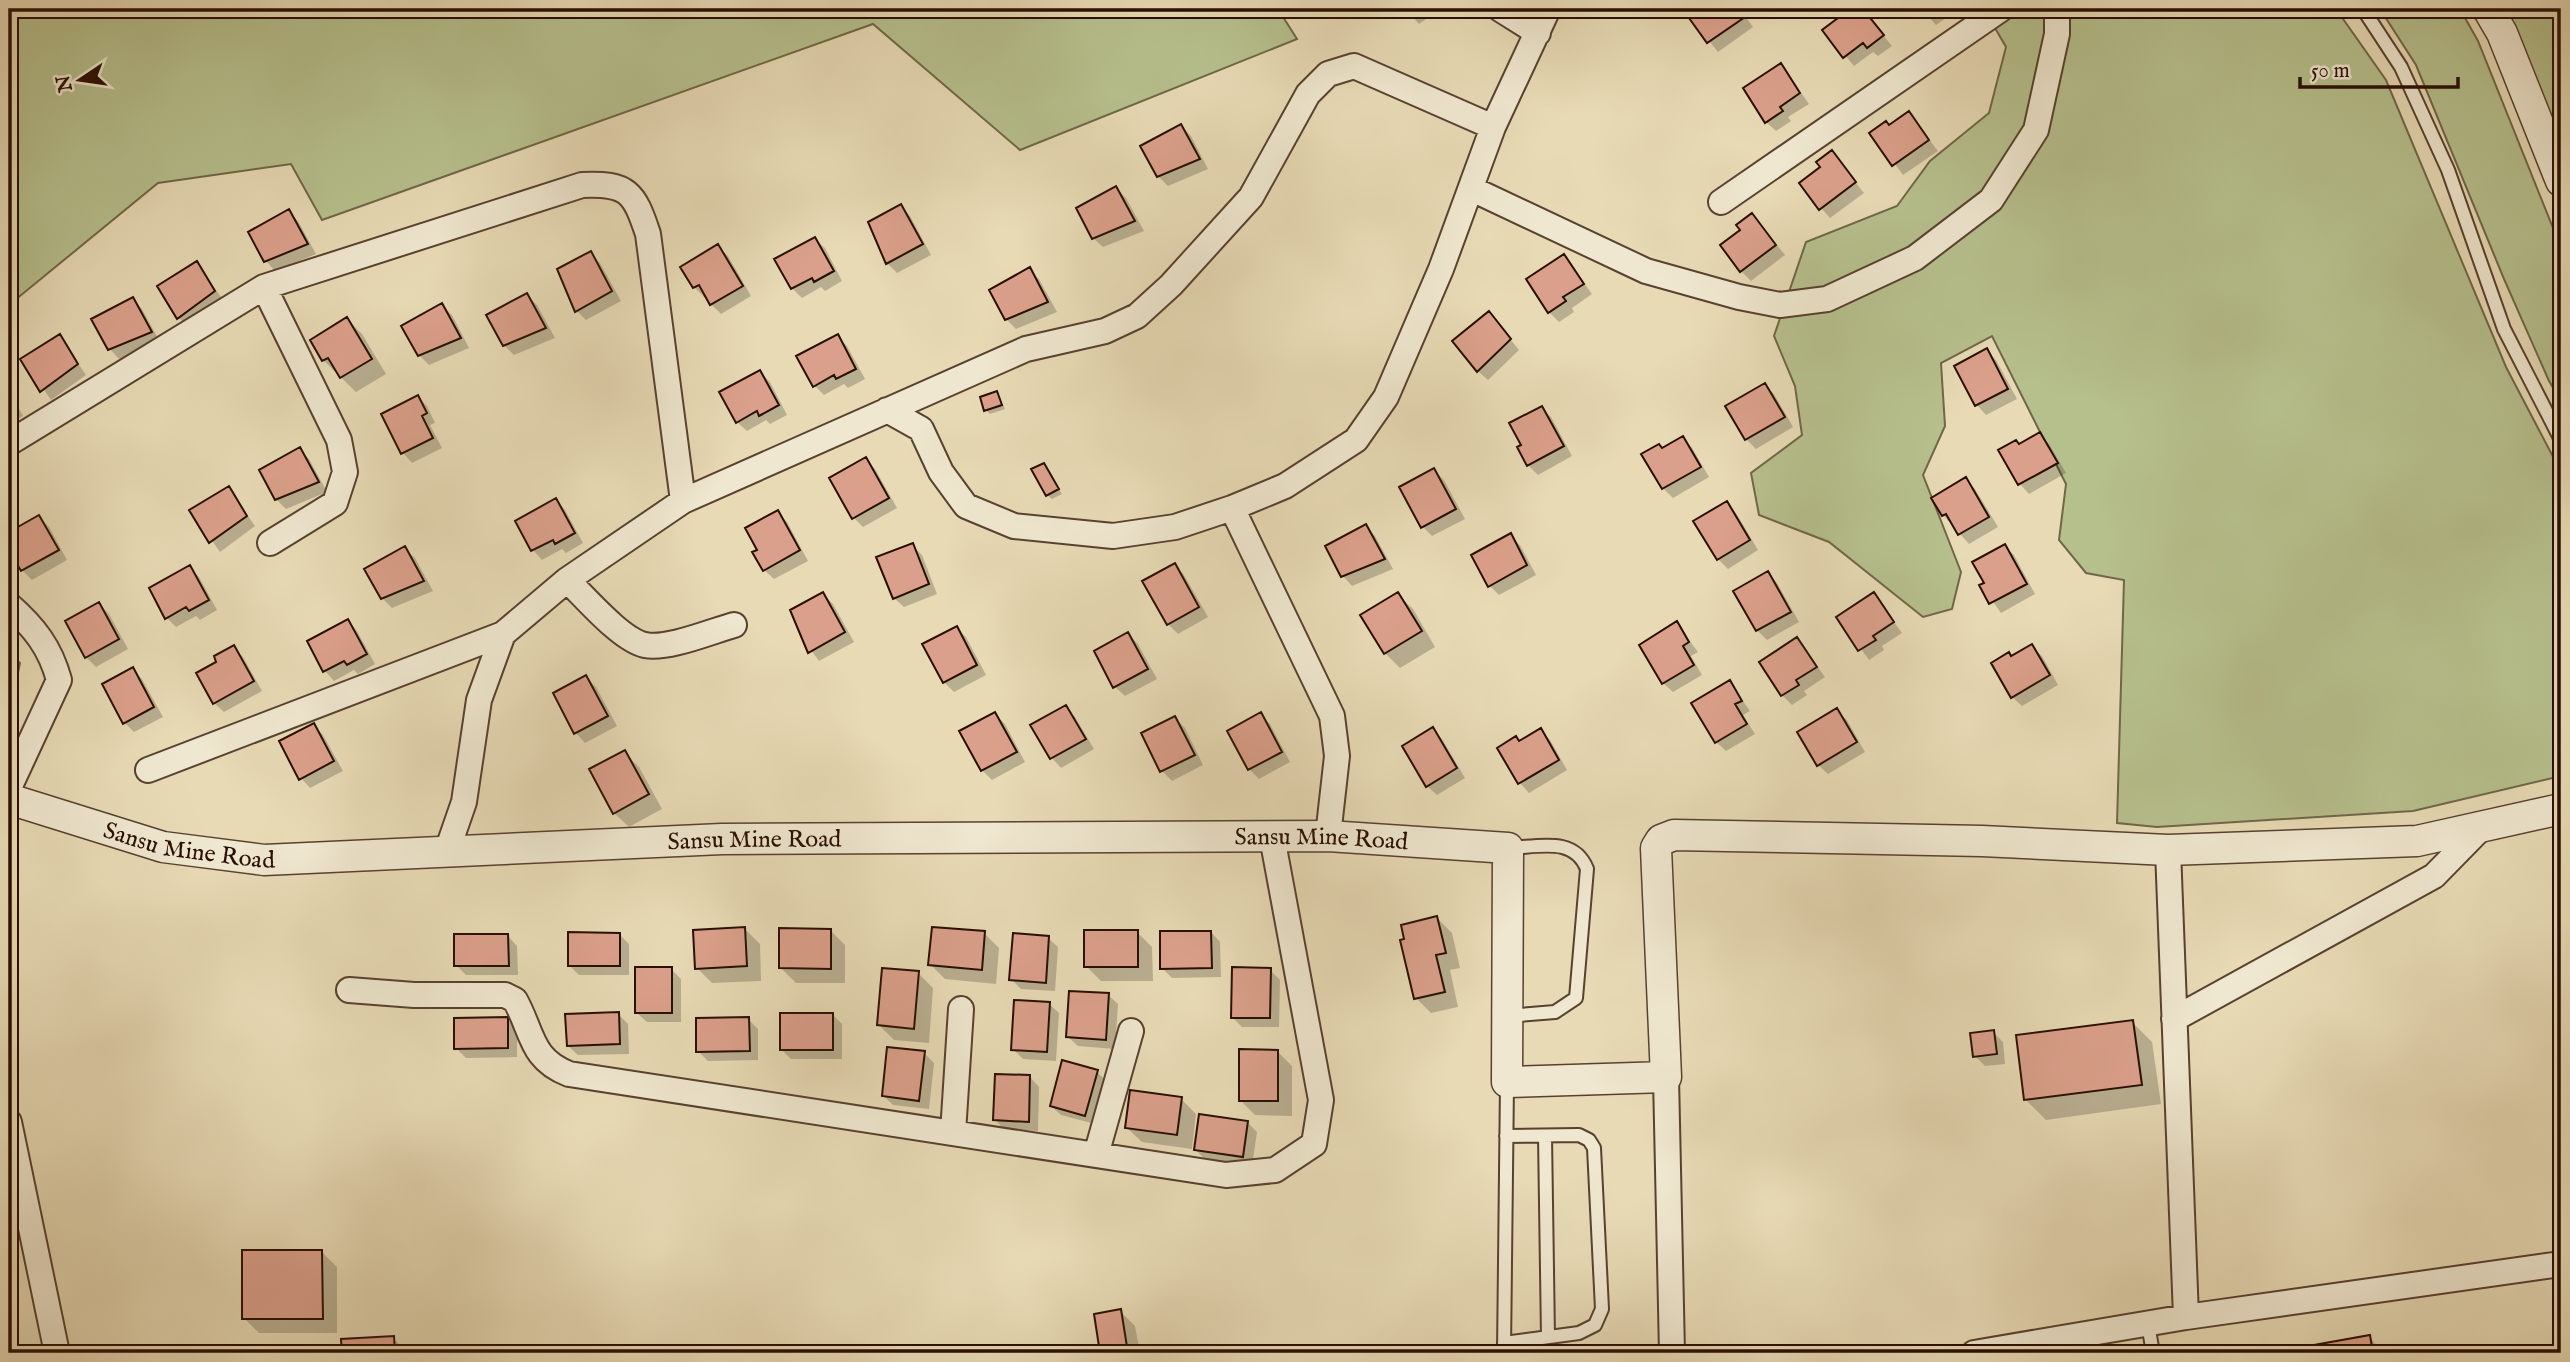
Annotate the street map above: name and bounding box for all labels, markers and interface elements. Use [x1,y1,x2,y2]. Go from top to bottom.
north arrow [46,46,116,116]
scale bar [2300,46,2458,90]
text: 50 m [2311,58,2350,85]
text: N [52,72,79,95]
street label: Sansu Mine Road [99,815,276,877]
street label: Sansu Mine Road [1234,822,1409,858]
street label: Sansu Mine Road [667,824,842,858]

